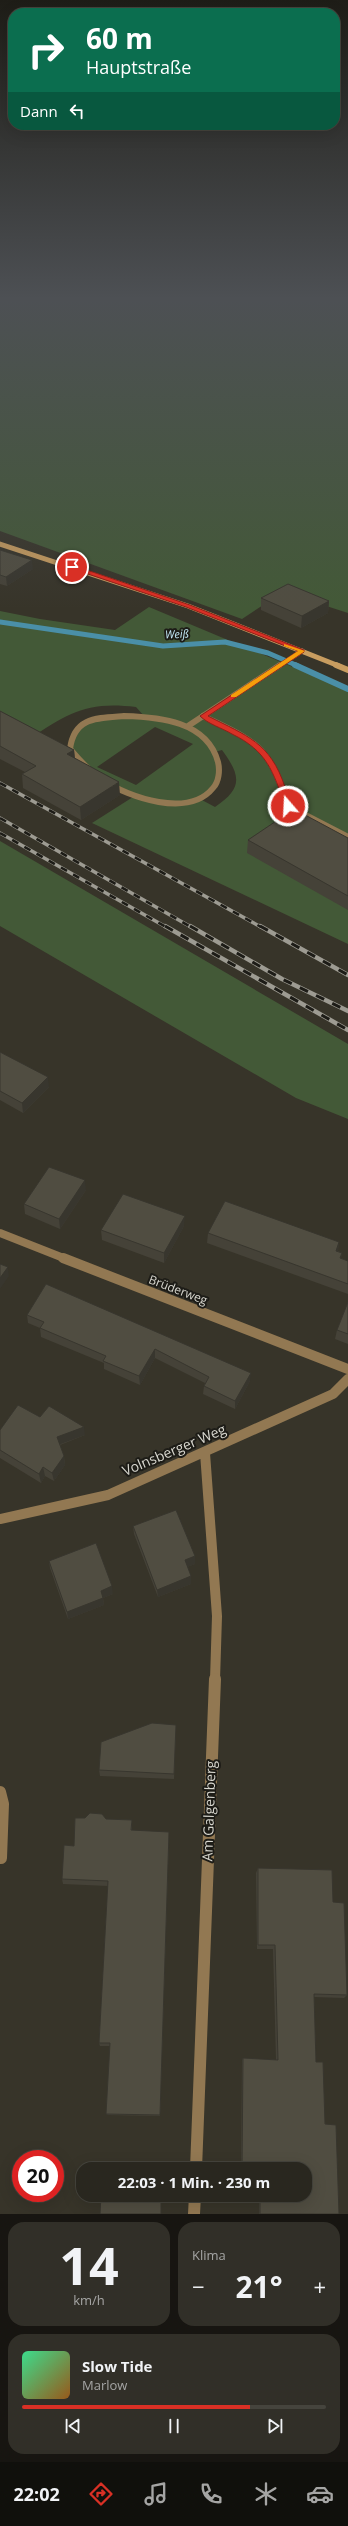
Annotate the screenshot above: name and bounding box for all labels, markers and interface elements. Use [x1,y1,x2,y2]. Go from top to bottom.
text: 60 m [86,19,153,57]
icon: right [20,24,72,76]
text: Hauptstraße [86,55,191,79]
icon: left [66,100,88,122]
text: Dann [20,101,58,121]
pin [55,550,89,584]
icon: arrive [61,556,83,578]
water label: Weiß [165,625,189,642]
position arrow [267,785,309,827]
street label: Brüderweg [146,1271,210,1309]
street label: Volnsberger Weg [119,1419,229,1480]
street label: Am Galgenberg [197,1760,220,1862]
speed limit sign: 20 [12,2150,64,2202]
text: 22:03 · 1 Min. · 230 m [118,2172,270,2192]
text: 14 [59,2229,119,2300]
text: Klima [192,2246,226,2264]
text: 21° [235,2266,283,2307]
text: − [192,2271,205,2301]
text: + [313,2271,326,2301]
text: km/h [73,2291,105,2309]
text: Slow Tide [82,2356,152,2376]
text: Marlow [82,2376,127,2394]
icon: previous [62,2415,84,2437]
icon: pause [163,2415,185,2437]
icon: next [264,2415,286,2437]
icon: directions [87,2480,115,2508]
icon: music [142,2480,170,2508]
icon: phone [197,2480,225,2508]
icon: climate [252,2480,280,2508]
icon: car [306,2480,334,2508]
text: 22:02 [13,2482,60,2506]

